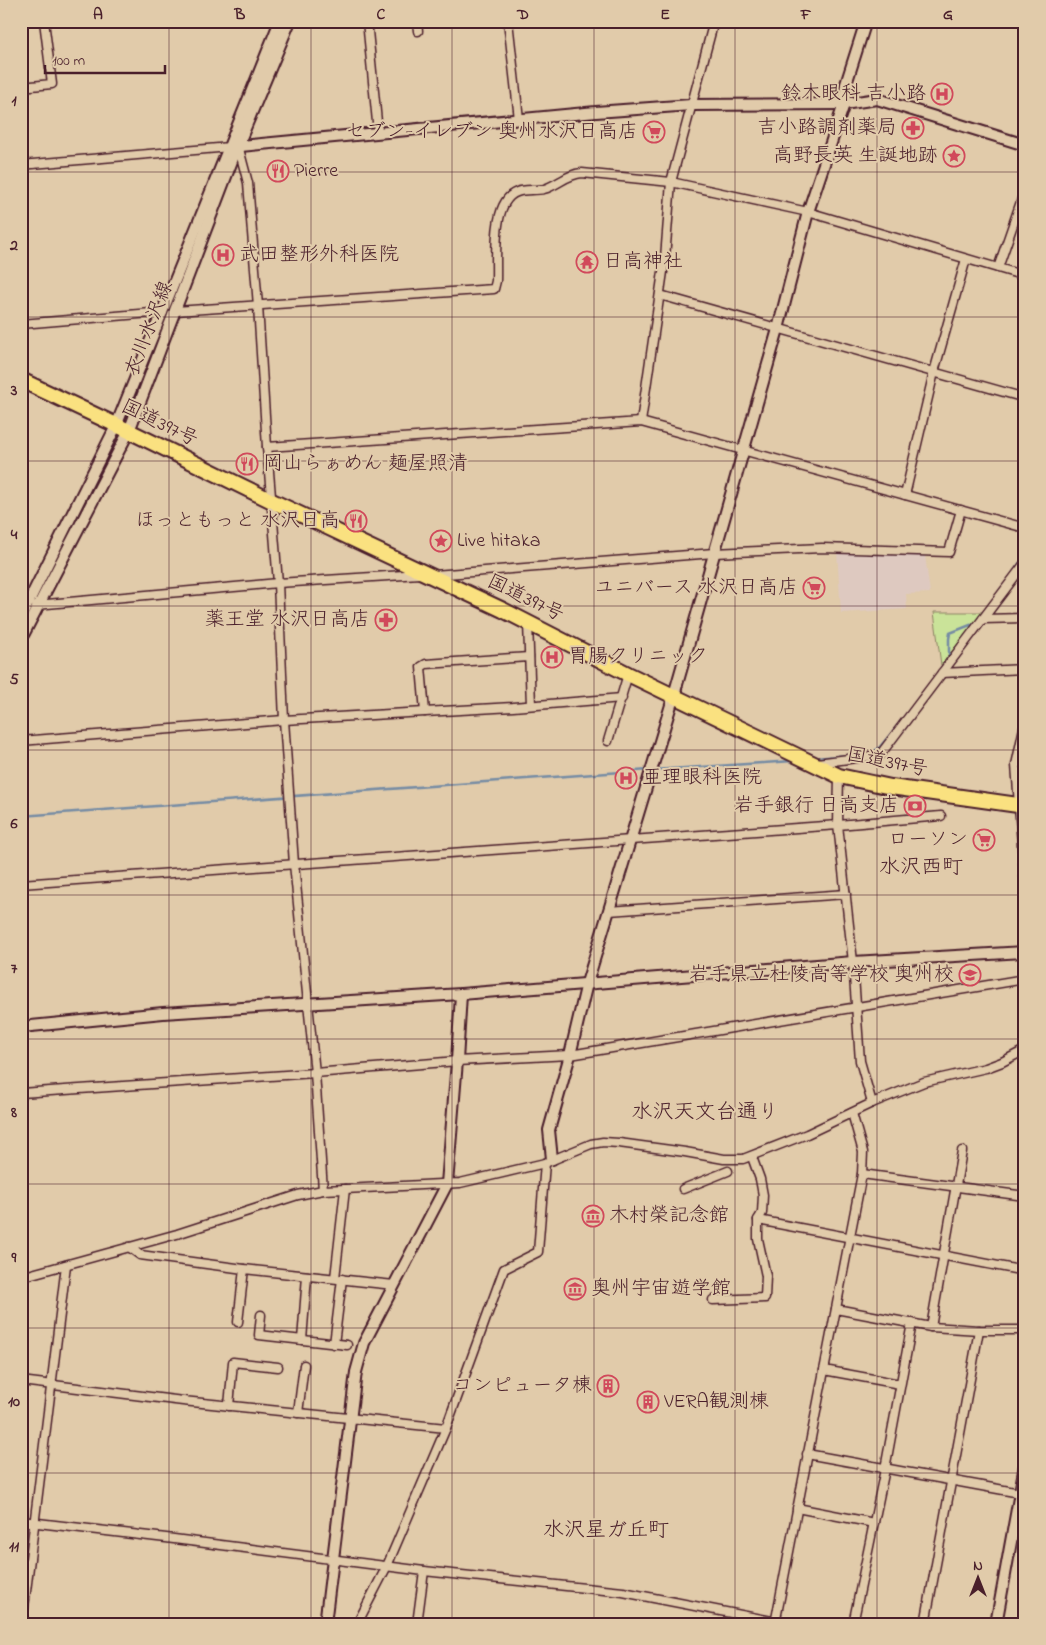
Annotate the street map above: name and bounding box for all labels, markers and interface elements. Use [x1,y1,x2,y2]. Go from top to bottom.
text: A [93,3,103,27]
text: B [234,3,246,27]
text: C [377,3,386,27]
text: D [516,3,529,27]
text: E [660,3,670,27]
text: F [800,3,812,27]
text: G [943,3,953,27]
scale bar [45,42,165,74]
text: 100 m [52,50,85,72]
place label: 鈴木眼科 吉小路 [781,80,926,109]
hospital icon: 鈴木眼科 吉小路 [930,82,954,106]
text: 1 [11,89,17,113]
place label: 吉小路調剤薬局 [757,114,897,143]
pharmacy icon: 吉小路調剤薬局 [901,116,925,140]
place label: セブン-イレブン 奥州水沢日高店 [346,118,638,147]
supermarket icon: セブン-イレブン 奥州水沢日高店 [642,120,666,144]
place label: 高野長英 生誕地跡 [773,142,938,171]
place icon: 高野長英 生誕地跡 [942,144,966,168]
place label: Pierre [294,157,338,186]
restaurant icon: Pierre [266,159,290,183]
text: 2 [9,234,18,258]
place label: 武田整形外科医院 [239,241,399,270]
hospital icon: 武田整形外科医院 [211,243,235,267]
place label: 日高神社 [603,248,683,277]
temple icon: 日高神社 [575,250,599,274]
street label: 衣川水沢線 [119,277,181,381]
text: 3 [10,379,18,403]
street label: 国道397号 [116,393,202,455]
place label: 岡山らぁめん 麺屋照清 [263,450,468,479]
restaurant icon: 岡山らぁめん 麺屋照清 [235,452,259,476]
place label: ほっともっと 水沢日高 [135,507,340,536]
restaurant icon: ほっともっと 水沢日高 [344,509,368,533]
text: 4 [10,523,18,547]
place label: Live hitaka [457,527,540,556]
place icon: Live hitaka [429,529,453,553]
street label: 国道397号 [482,568,568,630]
place label: ユニバース 水沢日高店 [594,574,798,603]
supermarket icon: ユニバース 水沢日高店 [802,576,826,600]
place label: 薬王堂 水沢日高店 [205,606,370,635]
pharmacy icon: 薬王堂 水沢日高店 [374,608,398,632]
place label: 胃腸クリニック [568,643,708,672]
hospital icon: 胃腸クリニック [540,645,564,669]
text: 5 [9,668,19,692]
street label: 国道397号 [844,741,930,785]
place label: 亜理眼科医院 [642,764,762,793]
hospital icon: 亜理眼科医院 [614,766,638,790]
place label: 岩手銀行 日高支店 [734,792,899,821]
bank icon: 岩手銀行 日高支店 [903,794,927,818]
text: 6 [9,812,18,836]
place label: ローソン [888,826,968,855]
supermarket icon: ローソン [972,828,996,852]
district label: 水沢西町 [879,853,963,883]
text: 7 [11,957,18,981]
place label: 岩手県立杜陵高等学校 奥州校 [689,961,954,990]
school or university icon: 岩手県立杜陵高等学校 奥州校 [958,963,982,987]
district label: 水沢天文台通り [632,1098,779,1128]
text: 8 [10,1101,17,1125]
place label: 木村榮記念館 [609,1202,729,1231]
museum icon: 木村榮記念館 [581,1204,605,1228]
text: 9 [11,1246,17,1270]
place label: 奥州宇宙遊学館 [591,1275,731,1304]
museum icon: 奥州宇宙遊学館 [563,1277,587,1301]
place label: コンピュータ棟 [452,1372,592,1401]
building icon: コンピュータ棟 [596,1374,620,1398]
place label: VERA観測棟 [663,1388,769,1417]
text: 10 [8,1390,20,1414]
building icon: VERA観測棟 [636,1390,660,1414]
district label: 水沢星ガ丘町 [543,1516,669,1546]
text: 11 [9,1535,20,1559]
north arrow [954,1552,1004,1602]
text: N [973,1556,983,1577]

